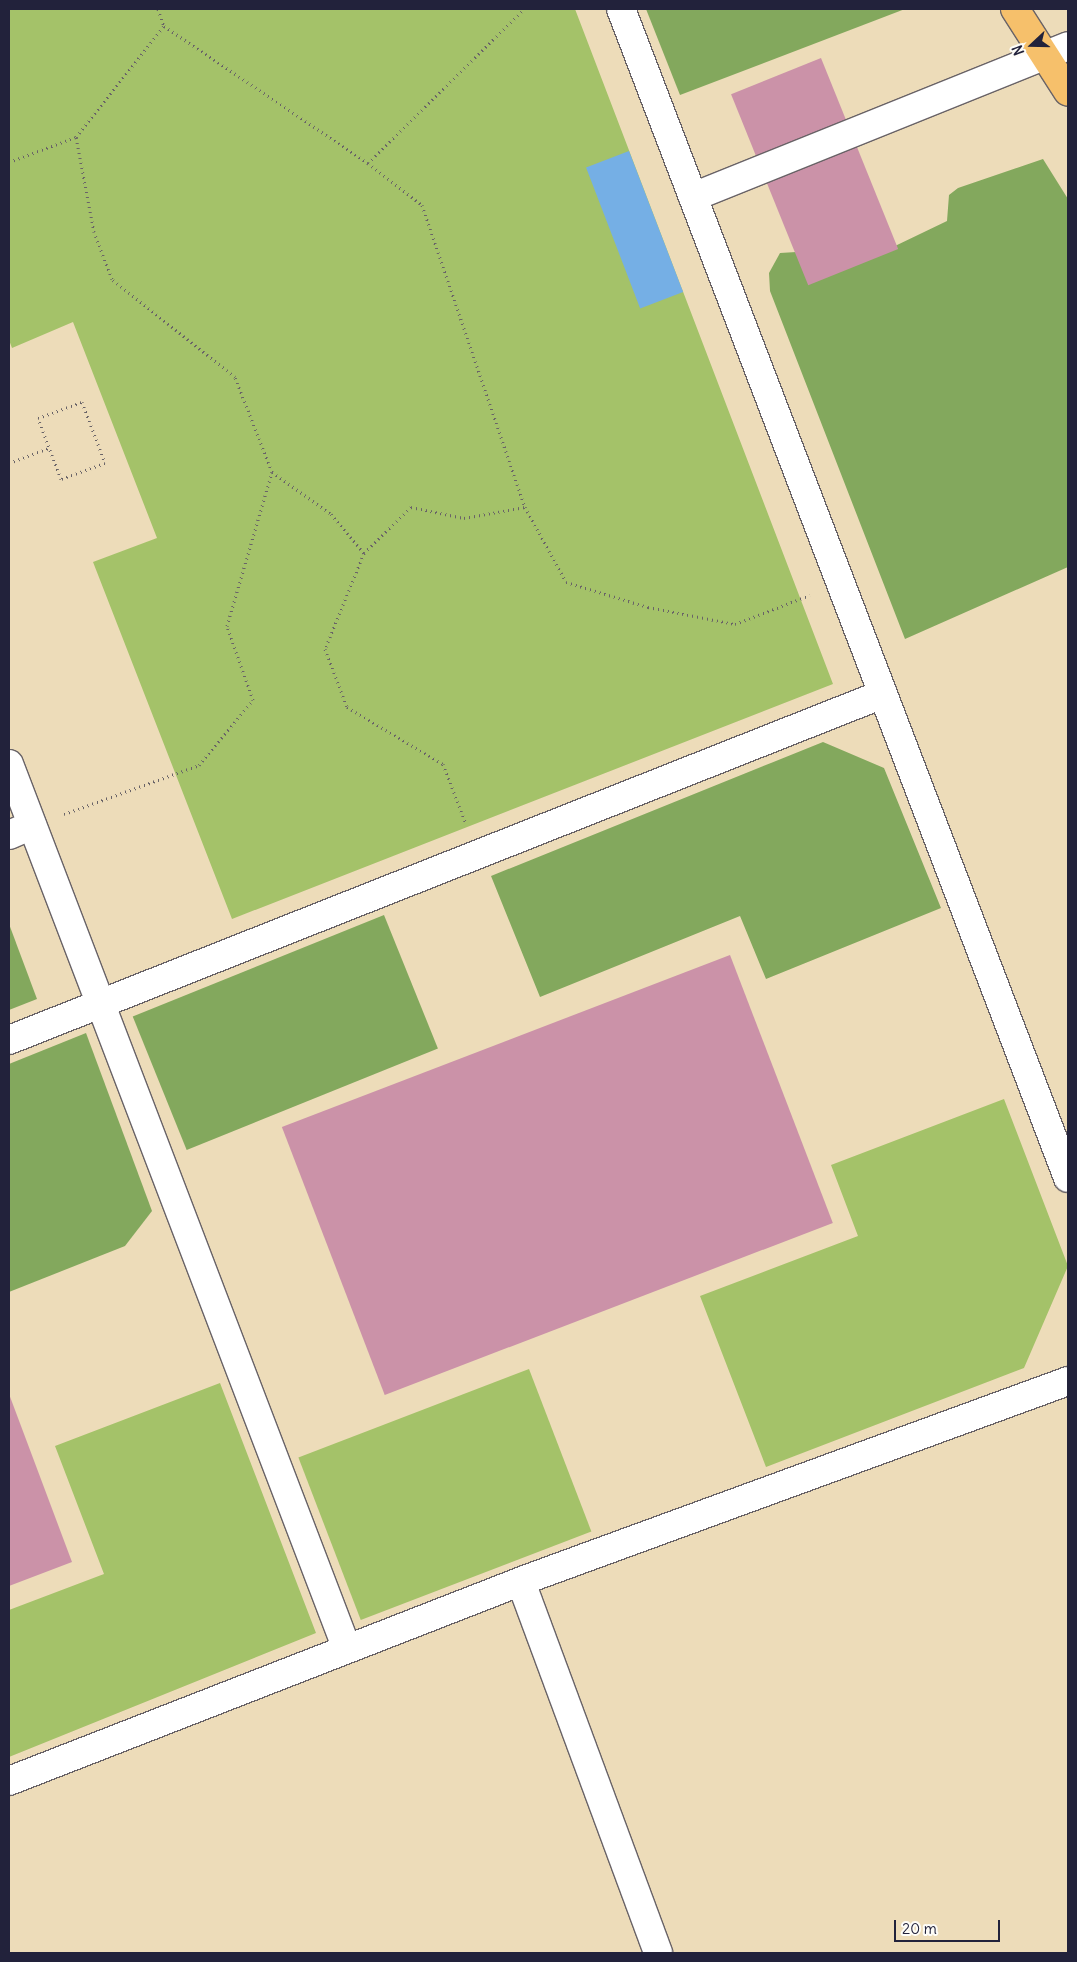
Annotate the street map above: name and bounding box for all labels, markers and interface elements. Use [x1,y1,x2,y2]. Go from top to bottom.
north arrow [1007,20,1057,70]
text: N [1008,43,1028,58]
scale bar [897,1910,1003,1942]
text: 20 m [902,1919,937,1938]

